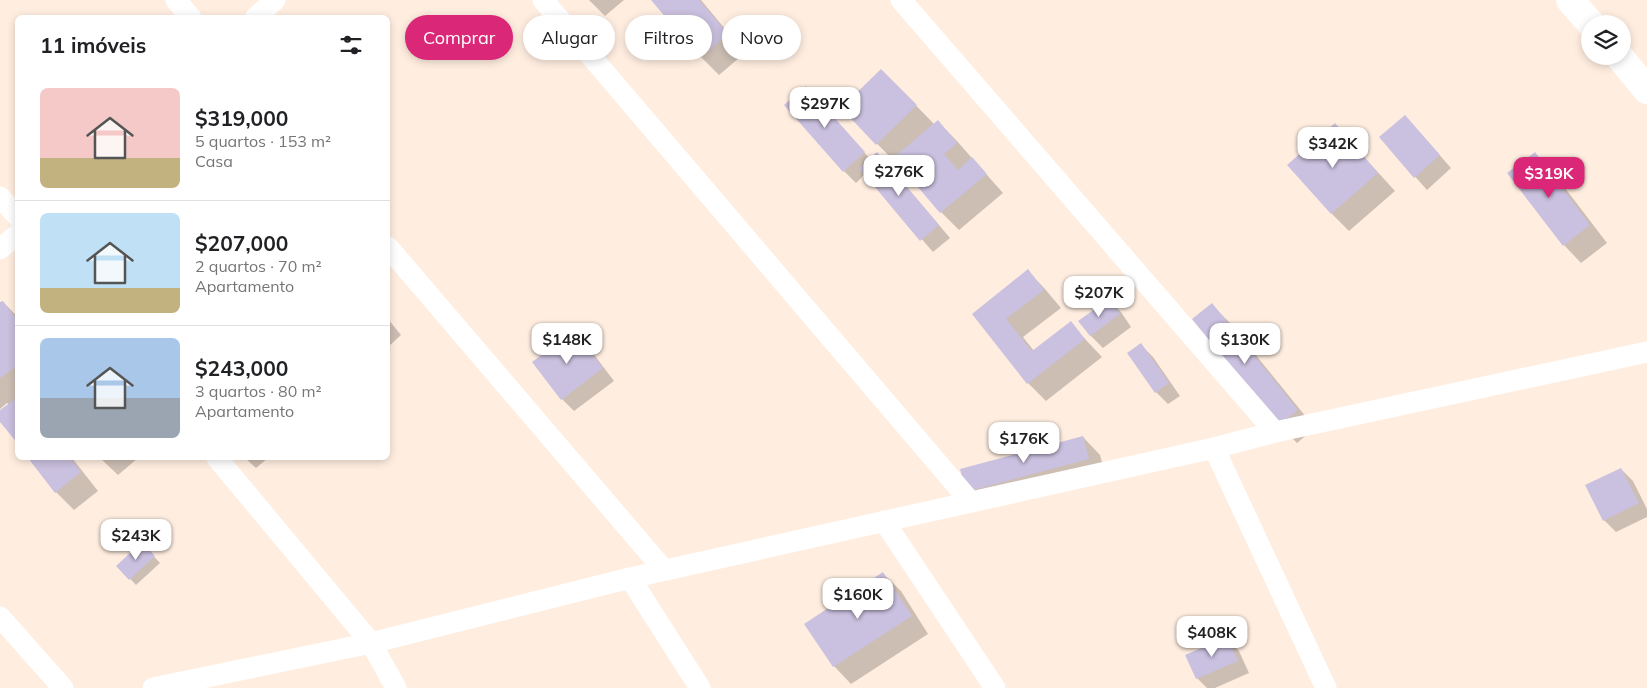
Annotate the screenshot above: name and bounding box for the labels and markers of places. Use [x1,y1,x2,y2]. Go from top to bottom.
pin: $297K [790,86,860,129]
pin: $342K [1298,126,1368,169]
pin: $276K [864,154,934,197]
pin: $319K [1514,156,1584,199]
pin: $207K [1064,276,1134,318]
pin: $148K [532,322,602,365]
pin: $130K [1210,322,1280,365]
pin: $176K [989,422,1059,464]
pin: $243K [101,518,171,561]
pin: $160K [823,578,893,620]
pin: $408K [1177,616,1247,658]

